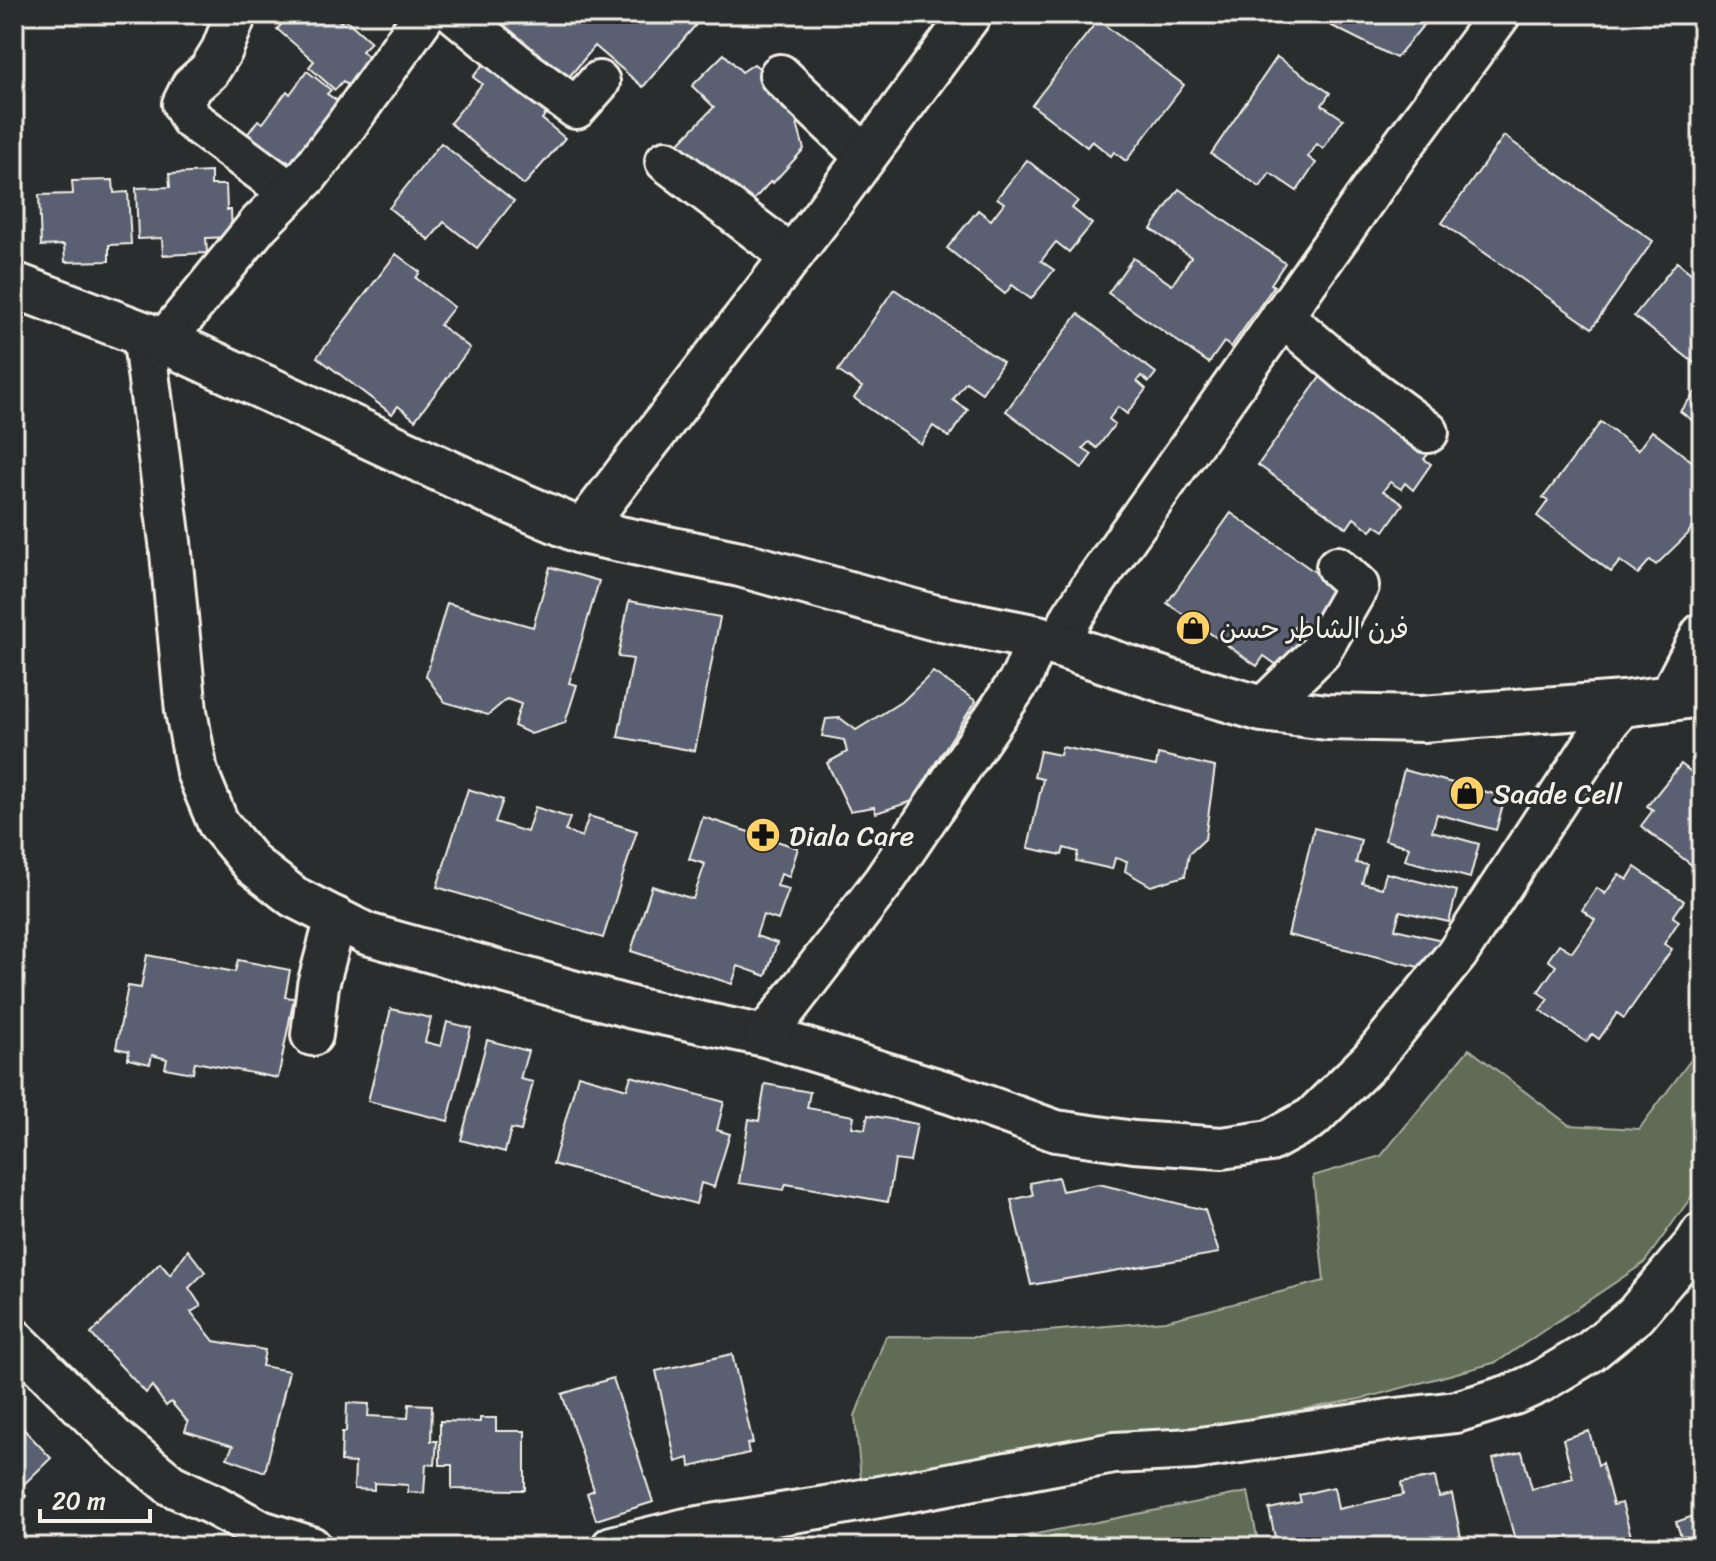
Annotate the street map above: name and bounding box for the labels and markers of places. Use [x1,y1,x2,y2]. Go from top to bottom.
place label: فرن الشاطر حسن [1219,604,1409,653]
shop icon: فرن الشاطر حسن [1174,609,1212,647]
place label: Saade Cell [1493,769,1623,818]
shop icon: Saade Cell [1448,774,1486,812]
place label: Diala Care [789,811,914,860]
pharmacy icon: Diala Care [744,816,782,854]

